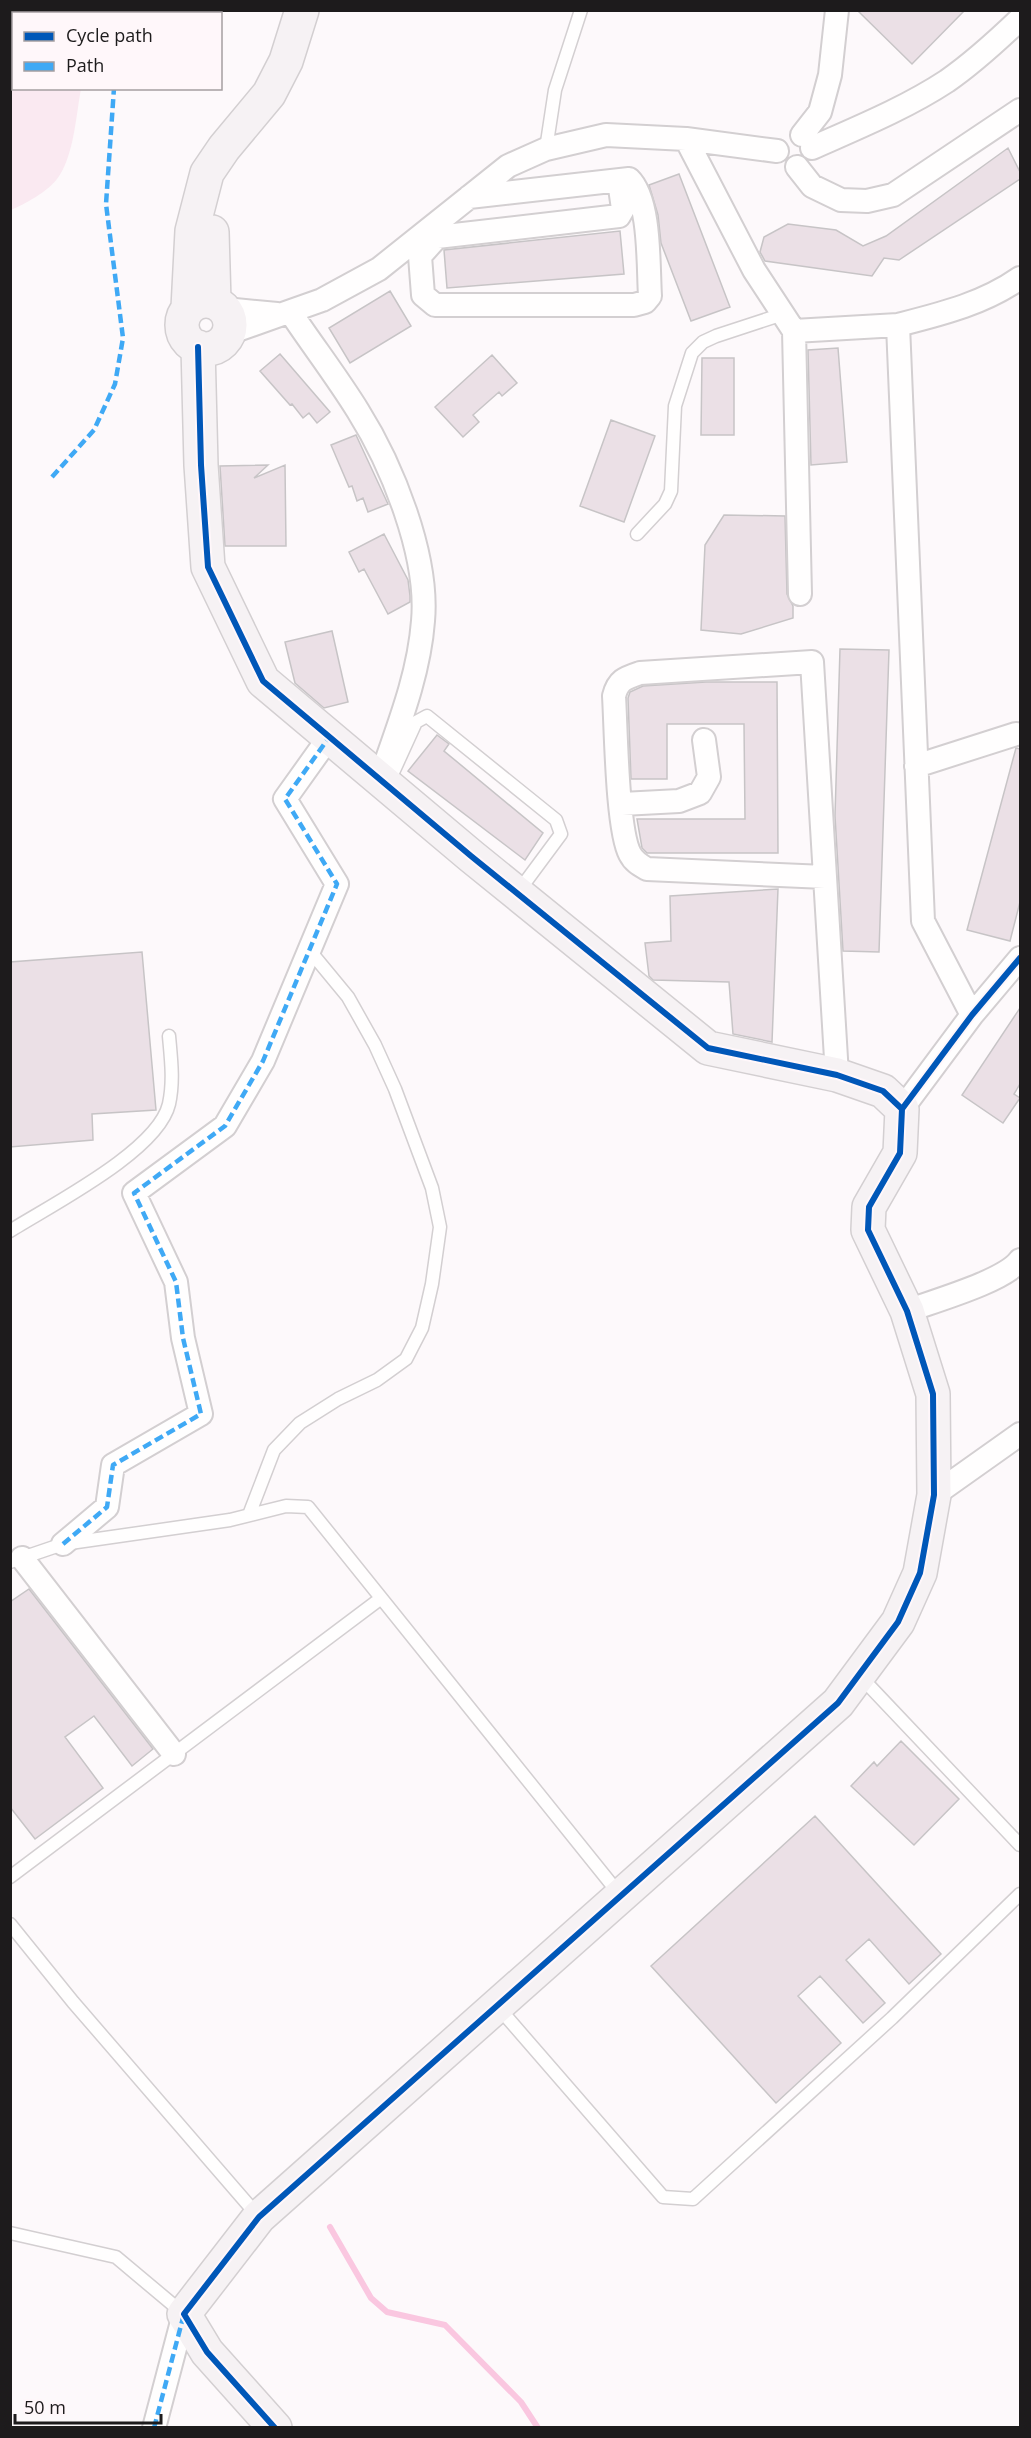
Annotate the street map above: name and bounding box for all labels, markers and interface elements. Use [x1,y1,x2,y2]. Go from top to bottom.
legend [12,12,222,90]
text: Cycle path [66,23,153,47]
text: Path [66,53,104,77]
scale bar [15,2387,160,2425]
text: 50 m [24,2395,66,2419]

